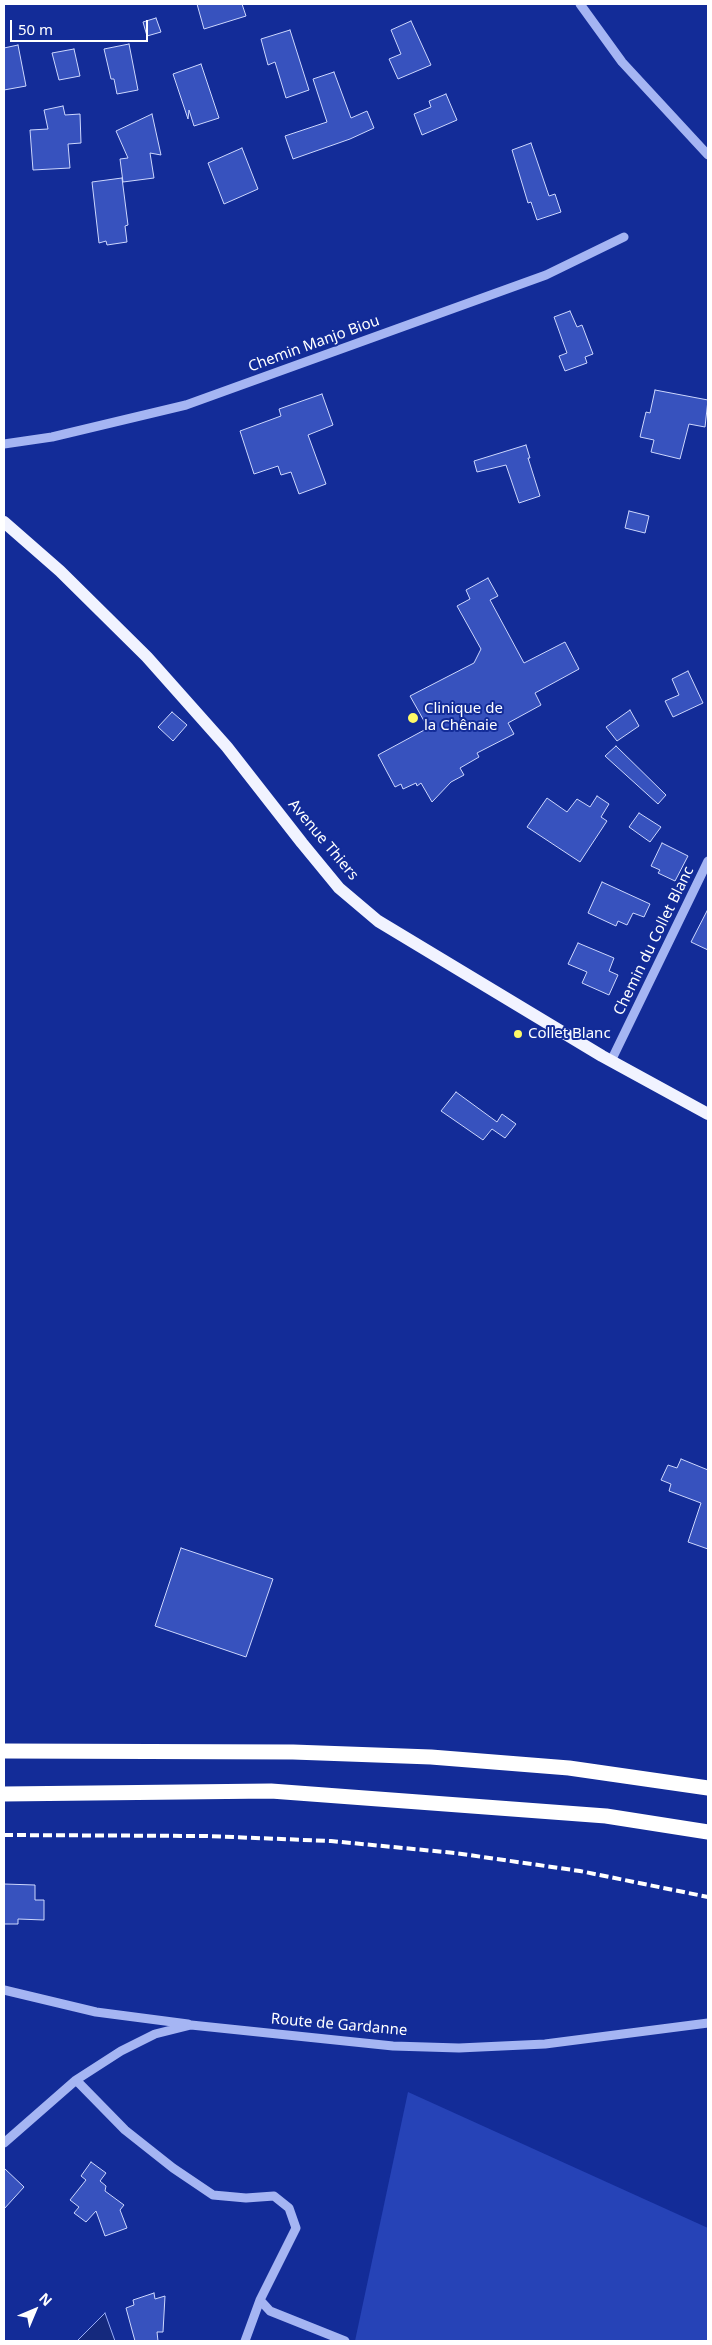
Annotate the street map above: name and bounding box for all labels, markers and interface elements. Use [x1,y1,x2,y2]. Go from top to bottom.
scale bar [12,10,150,42]
text: 50 m [18,19,53,39]
street label: Chemin Manjo Biou [246,312,382,376]
place label: Clinique de la Chênaie [424,700,503,735]
marker: Clinique de la Chênaie [406,711,420,725]
street label: Avenue Thiers [284,796,362,884]
street label: Chemin du Collet Blanc [610,864,698,1018]
place label: Collet Blanc [528,1025,611,1043]
marker: Collet Blanc [512,1028,524,1040]
street label: Route de Gardanne [270,2010,408,2040]
north arrow [10,2285,60,2335]
text: N [35,2288,57,2310]

